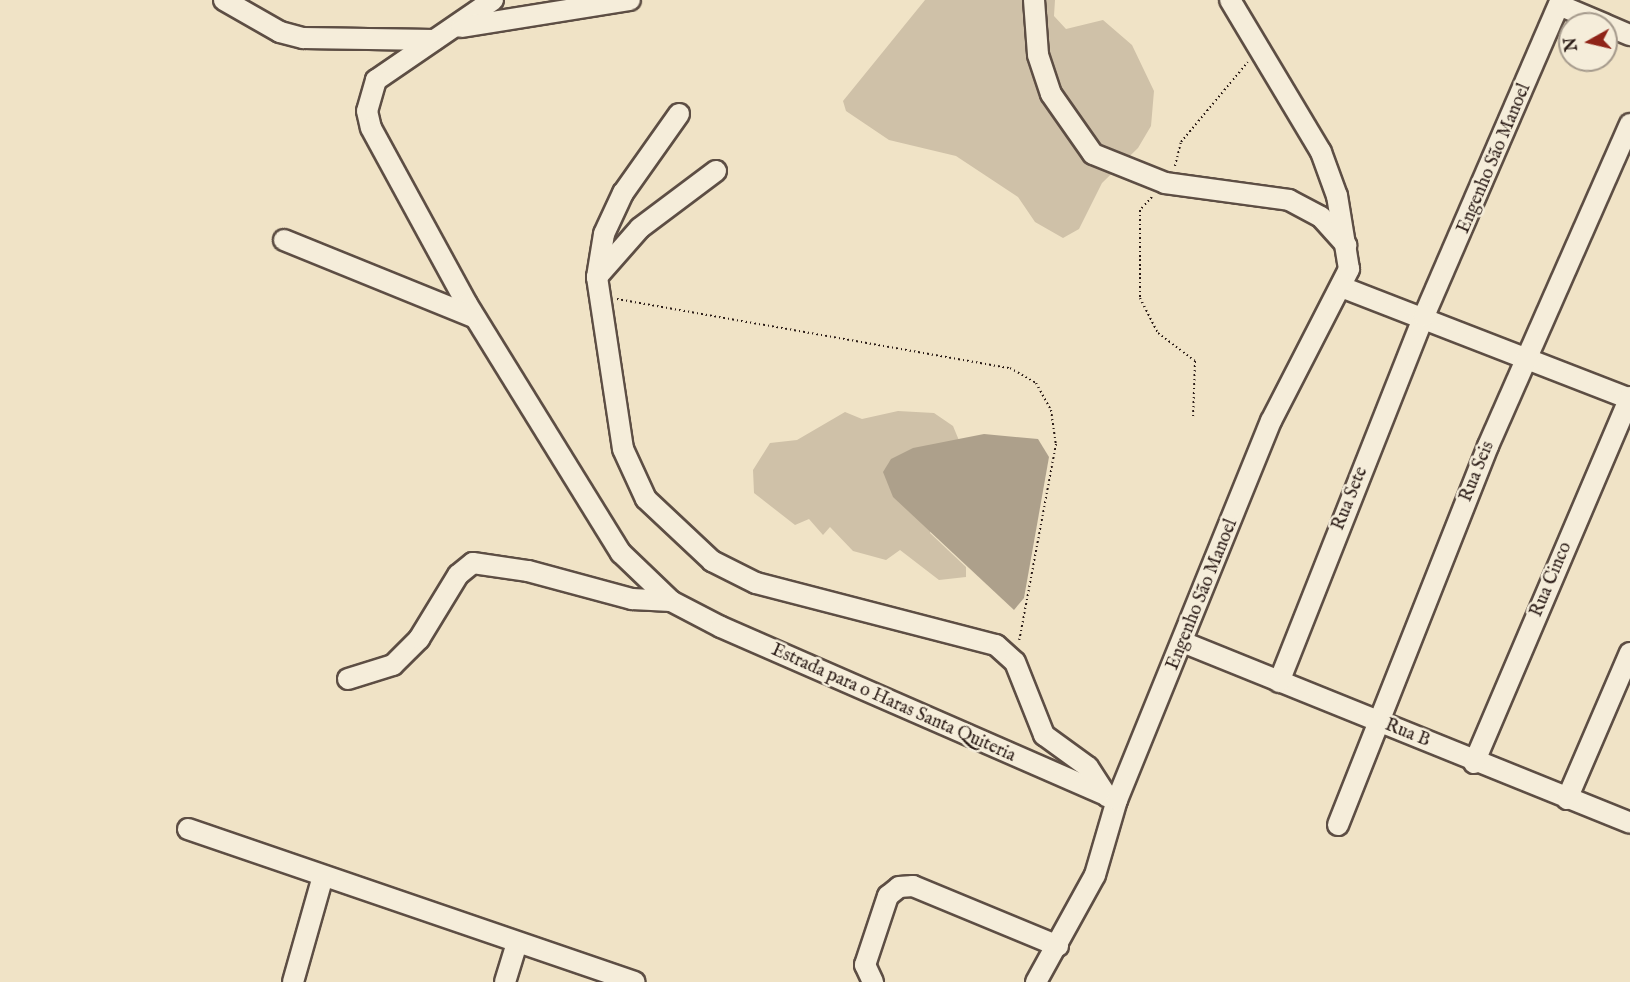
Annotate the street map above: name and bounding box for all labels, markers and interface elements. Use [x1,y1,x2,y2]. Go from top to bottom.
north arrow [1558,12,1618,72]
text: N [1561,36,1583,52]
street label: Engenho São Manoel [1454,81,1536,237]
street label: Rua Seis [1456,439,1500,505]
street label: Rua Sete [1329,464,1373,534]
street label: Engenho São Manoel [1163,516,1243,674]
street label: Rua Cinco [1527,539,1577,621]
street label: Estrada para o Haras Santa Quiteria [768,640,1018,768]
street label: Rua B [1381,715,1433,753]

